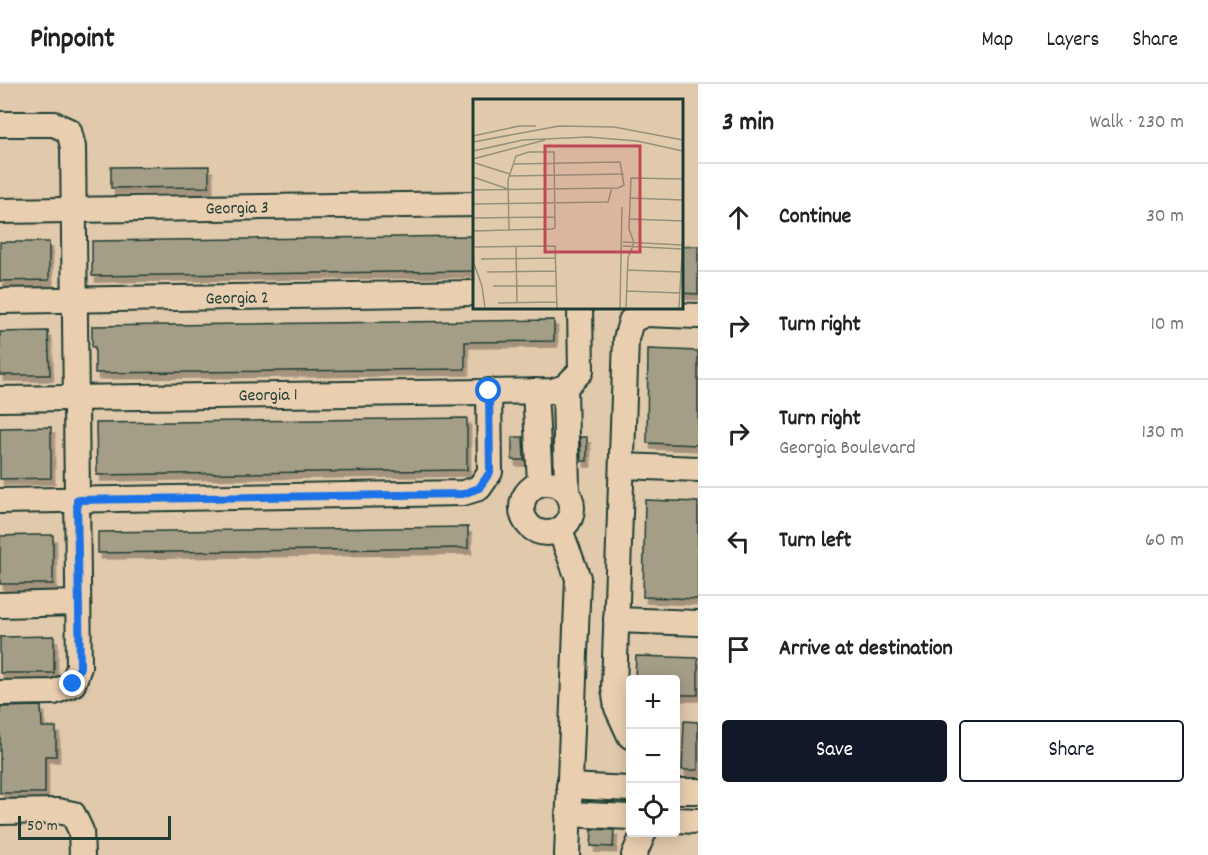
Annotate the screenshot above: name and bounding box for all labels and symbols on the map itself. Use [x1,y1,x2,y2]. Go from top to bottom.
inset map [473,99,683,309]
street label: Georgia 3 [205,196,269,223]
street label: Georgia 2 [205,286,269,313]
route start [475,377,501,403]
street label: Georgia 1 [238,383,298,410]
route end [59,670,85,696]
scale bar [18,813,171,840]

